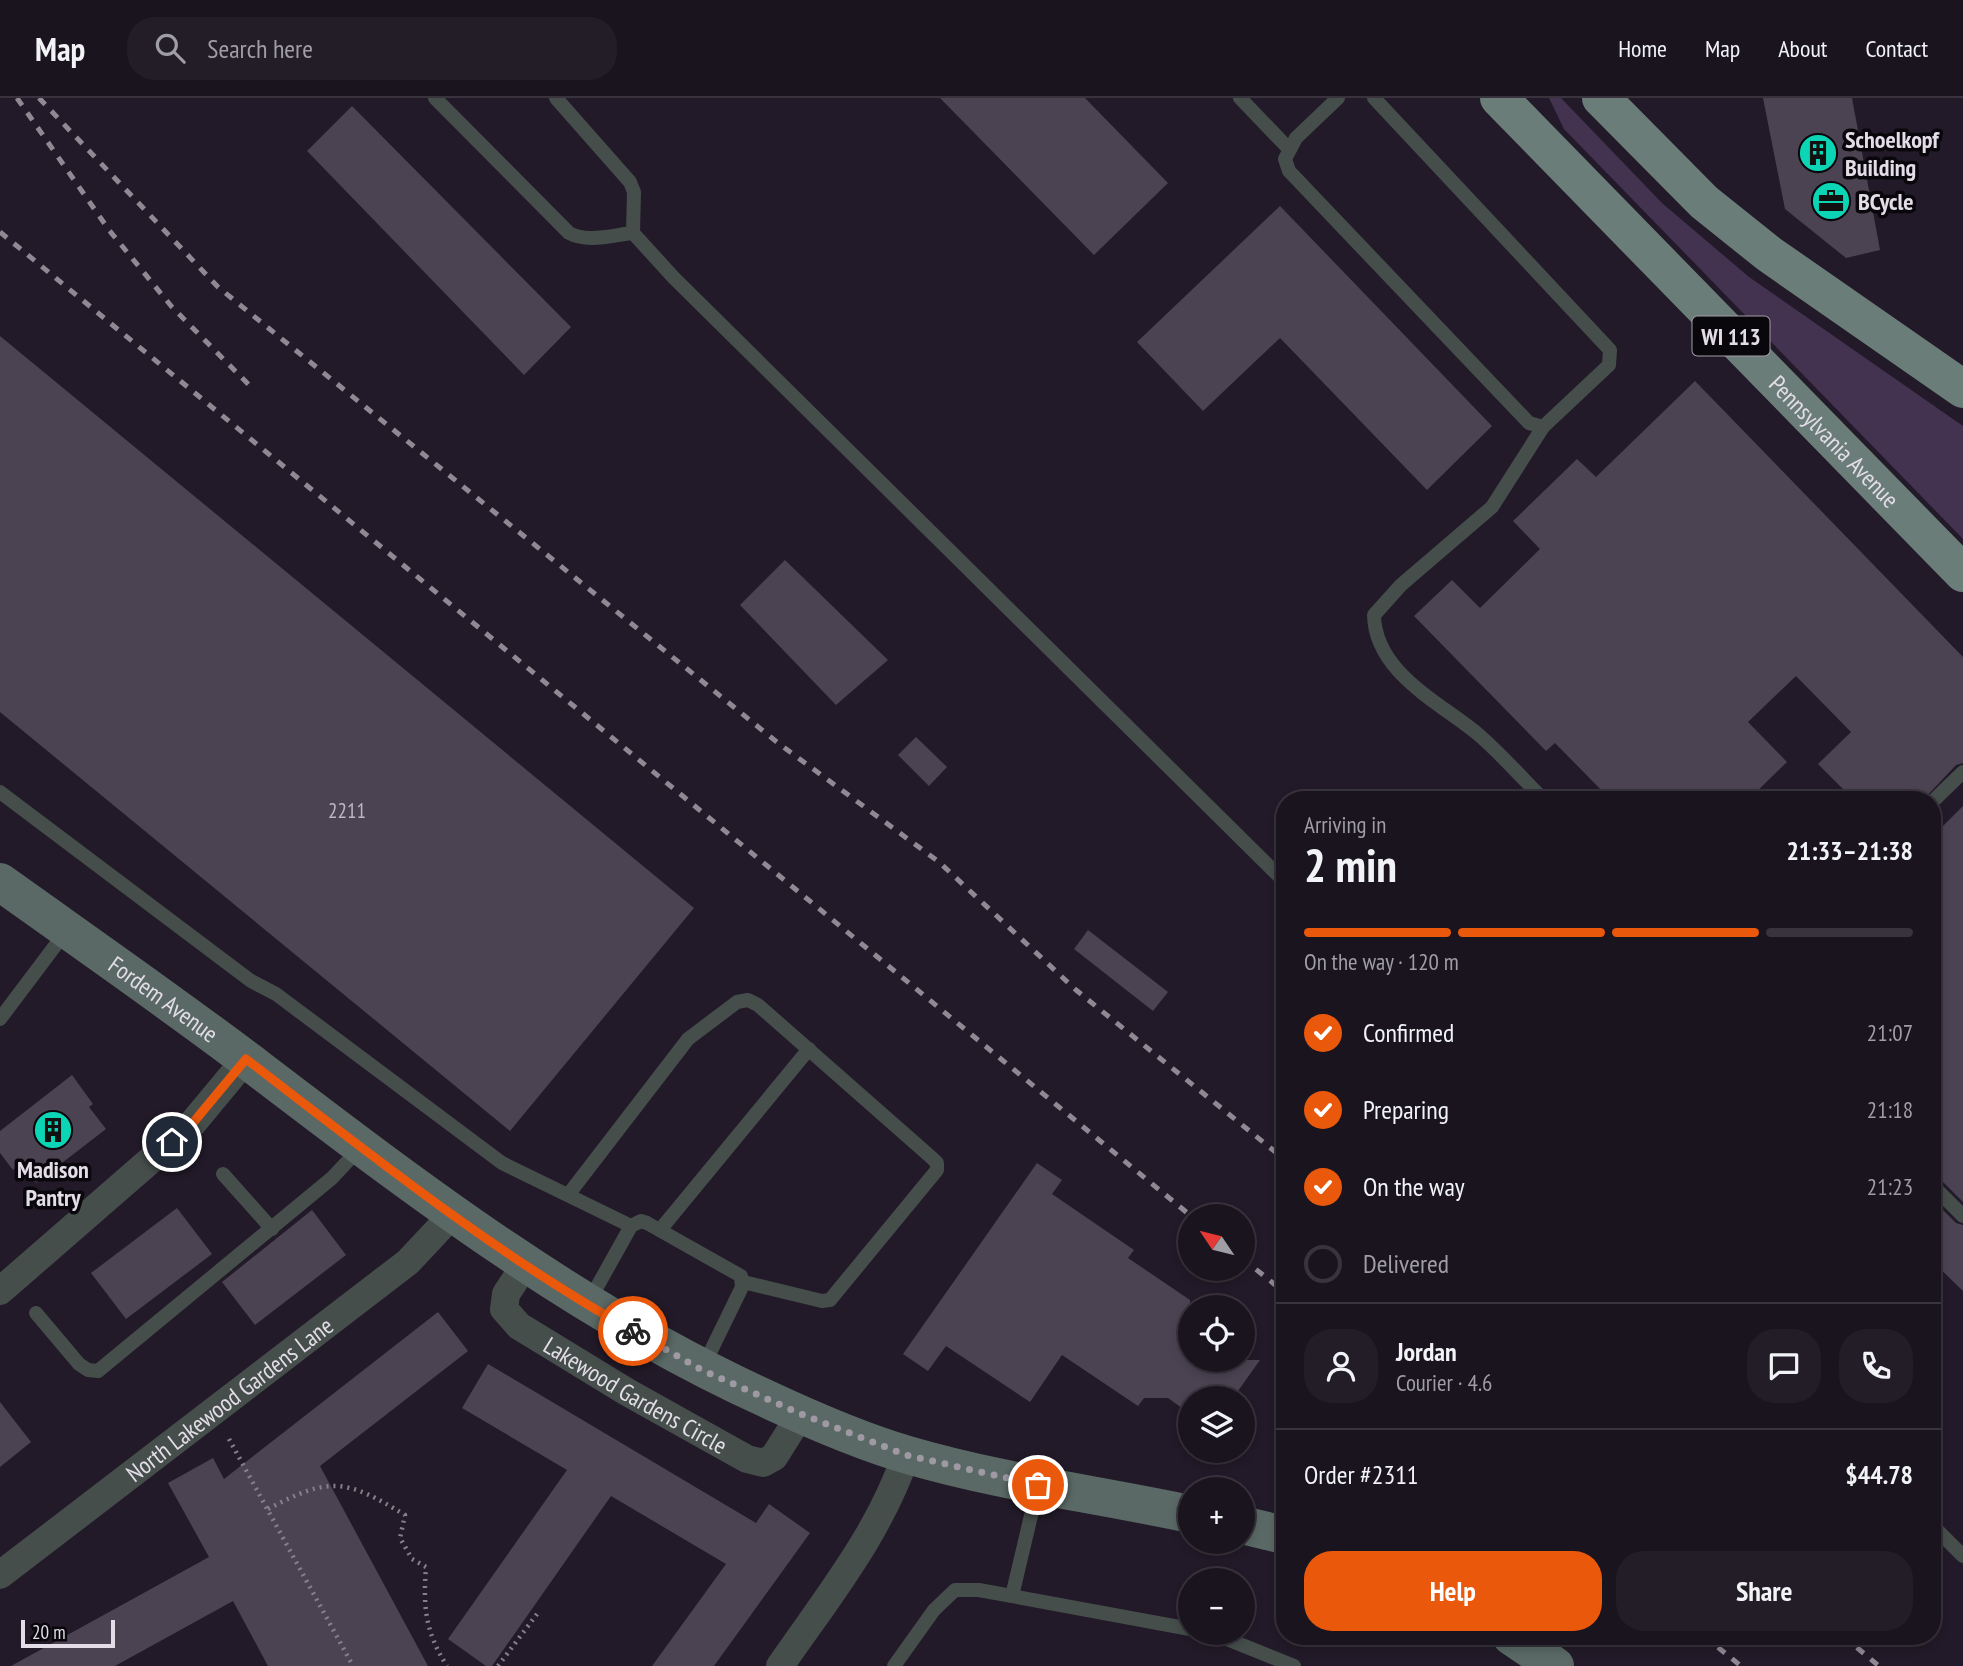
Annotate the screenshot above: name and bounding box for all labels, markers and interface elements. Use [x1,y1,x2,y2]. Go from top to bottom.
search box [127,17,617,80]
text: Map [35,27,85,70]
icon: search [151,29,189,67]
text: Search here [207,32,313,65]
text: Home [1618,33,1667,64]
text: Map [1705,33,1740,64]
text: About [1778,33,1827,64]
text: Contact [1865,33,1928,64]
place label: Schoelkopf Building [1845,124,1940,183]
building icon: Schoelkopf Building [1797,132,1839,174]
office icon: BCycle [1810,180,1852,222]
place label: BCycle [1858,186,1914,217]
road number: WI 113 [1692,316,1770,356]
street label: Pennsylvania Avenue [1763,369,1906,514]
house number: 2211 [328,797,366,824]
text: Arriving in [1304,810,1386,839]
text: 21:33–21:38 [1786,834,1913,867]
text: 2 min [1304,835,1397,895]
text: On the way · 120 m [1304,947,1459,976]
street label: Fordem Avenue [103,949,225,1049]
icon: check [1304,1014,1342,1052]
text: Confirmed [1363,1016,1454,1049]
text: 21:07 [1867,1018,1913,1047]
icon: check [1304,1091,1342,1129]
text: Preparing [1363,1093,1449,1126]
text: 21:18 [1867,1095,1913,1124]
building icon: Madison Pantry [32,1109,74,1151]
pin [142,1112,202,1172]
icon: home [153,1123,191,1161]
place label: Madison Pantry [17,1154,89,1213]
icon: check [1304,1168,1342,1206]
text: On the way [1363,1170,1465,1203]
text: 21:23 [1867,1172,1913,1201]
north arrow [1178,1204,1255,1281]
map controls [1178,1204,1255,1645]
text: Delivered [1363,1247,1449,1280]
button: locate [1178,1295,1255,1372]
courier [598,1296,668,1366]
street label: North Lakewood Gardens Lane [120,1310,339,1488]
icon: bike [614,1312,652,1350]
street label: Lakewood Gardens Circle [538,1329,733,1460]
button: person [1304,1329,1378,1403]
button: chat [1747,1329,1821,1403]
button: phone [1839,1329,1913,1403]
text: Jordan [1396,1335,1457,1368]
text: Courier · 4.6 [1396,1368,1492,1397]
button: layers [1178,1386,1255,1463]
pin [1008,1455,1068,1515]
text: Order #2311 [1304,1458,1419,1491]
text: $44.78 [1845,1458,1913,1491]
icon: bag [1019,1466,1057,1504]
button: + [1178,1477,1255,1554]
button: Help [1304,1551,1602,1631]
button: Share [1616,1551,1913,1631]
button: − [1178,1568,1255,1645]
scale bar [21,1617,116,1649]
text: 20 m [32,1620,66,1644]

